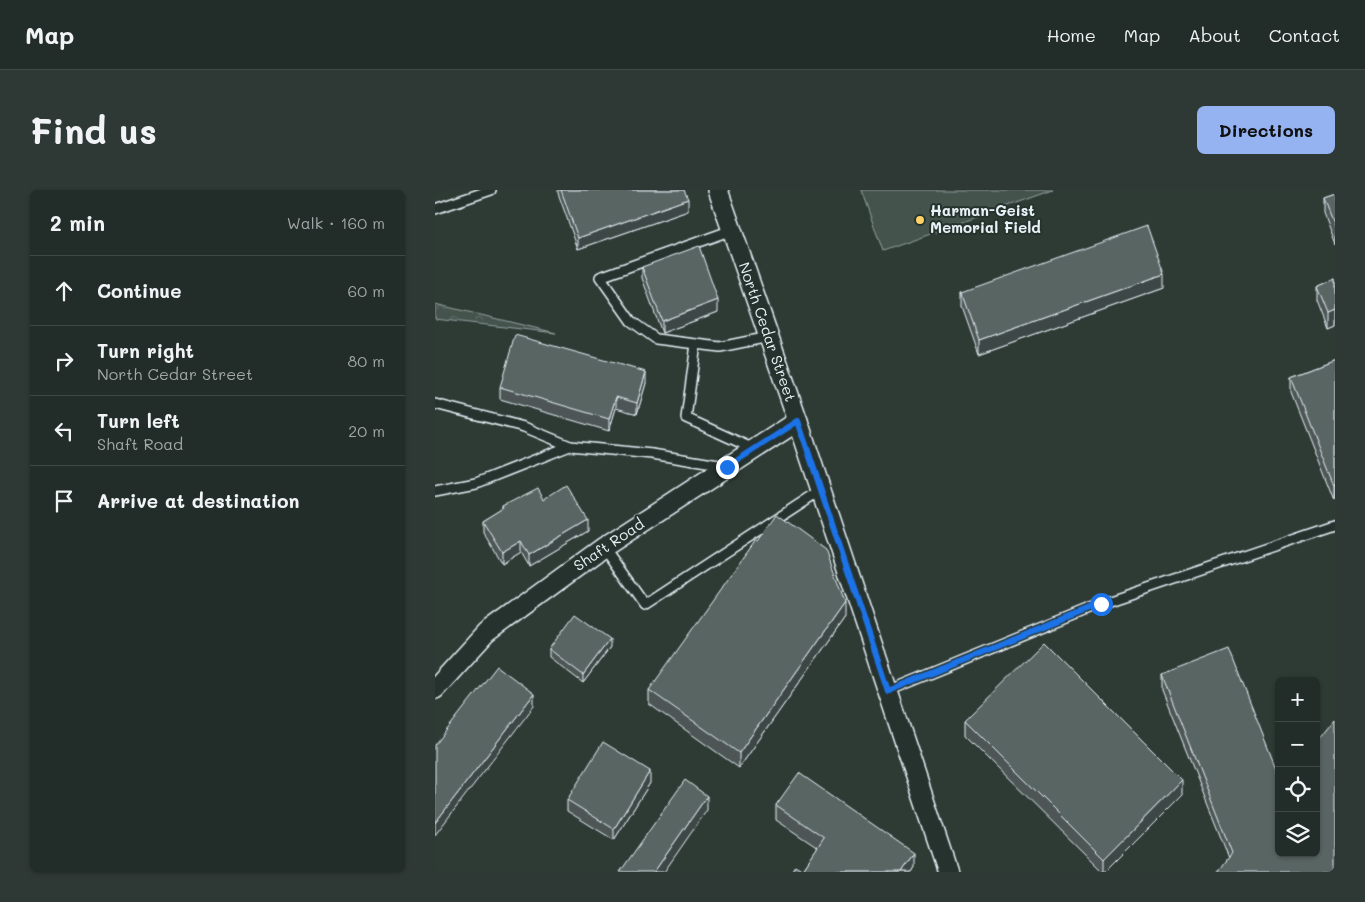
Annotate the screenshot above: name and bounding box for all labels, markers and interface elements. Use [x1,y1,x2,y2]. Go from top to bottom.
text: Map [25,19,74,50]
text: Home [1047,23,1096,47]
text: Map [1124,23,1160,47]
text: About [1188,23,1241,47]
text: Contact [1269,23,1340,47]
button: Directions [1197,106,1335,154]
text: Find us [30,107,157,153]
place label: Harman-Geist Memorial Field [930,200,1041,237]
text: 2 min [50,209,105,236]
text: Walk · 160 m [287,212,385,233]
marker: Harman-Geist Memorial Field [914,214,926,226]
street label: North Cedar Street [735,259,801,404]
icon: ahead [50,277,78,305]
text: Continue [97,278,182,303]
text: 60 m [348,280,385,301]
text: Turn right [97,338,194,363]
icon: right [50,347,78,375]
text: 80 m [348,350,385,371]
text: North Cedar Street [97,363,253,384]
text: Turn left [97,408,180,433]
icon: left [50,417,78,445]
text: 20 m [348,420,385,441]
text: Shaft Road [97,433,183,454]
route end [716,456,739,479]
icon: arrive [50,487,78,515]
text: Arrive at destination [97,488,300,513]
street label: Shaft Road [569,513,648,575]
route start [1090,593,1113,616]
map controls [1275,677,1320,857]
button: + [1275,677,1320,722]
button: − [1275,722,1320,767]
button: locate [1275,767,1320,812]
button: layers [1275,812,1320,857]

